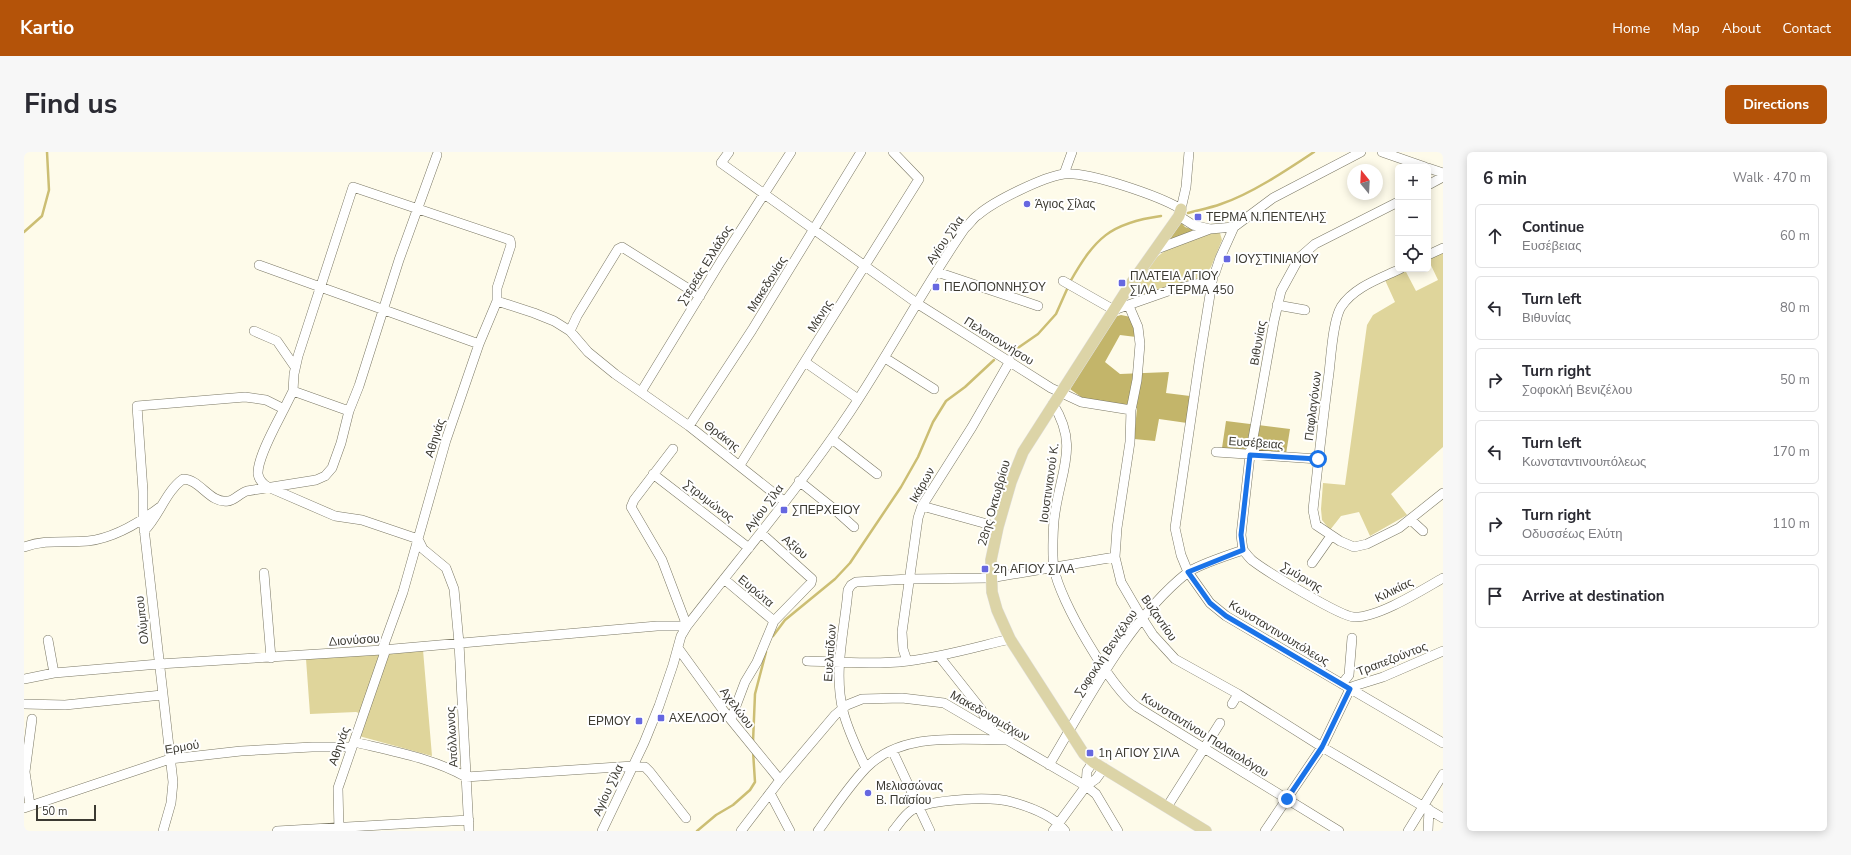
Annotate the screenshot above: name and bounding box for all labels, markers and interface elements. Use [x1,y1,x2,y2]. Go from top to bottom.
text: Kartio [20,15,74,41]
text: Home [1612,19,1650,38]
text: Map [1672,19,1700,38]
text: About [1722,19,1761,38]
text: Contact [1783,19,1831,38]
text: Find us [24,85,118,123]
button: Directions [1725,85,1827,124]
north arrow [1347,164,1383,200]
map controls [1395,164,1431,272]
button: + [1395,164,1431,200]
text: 6 min [1483,167,1527,190]
text: Walk · 470 m [1733,169,1811,187]
place label: Άγιος Σίλας [1035,196,1096,212]
marker: Άγιος Σίλας [1022,199,1032,209]
button: − [1395,200,1431,236]
place label: ΤΕΡΜΑ Ν.ΠΕΝΤΕΛΗΣ [1206,209,1326,225]
marker: ΤΕΡΜΑ Ν.ΠΕΝΤΕΛΗΣ [1193,212,1203,222]
street label: Αγίου Σίλα [923,213,967,267]
text: Continue [1522,217,1584,237]
street label: Στερεάς Ελλάδος [674,222,736,308]
icon: ahead [1484,225,1506,247]
text: 60 m [1780,227,1810,245]
button: locate [1395,236,1431,272]
text: Ευσέβειας [1522,237,1582,255]
place label: ΙΟΥΣΤΙΝΙΑΝΟΥ [1235,251,1319,267]
street label: Μακεδονίας [744,253,791,315]
marker: ΙΟΥΣΤΙΝΙΑΝΟΥ [1222,254,1232,264]
place label: ΠΛΑΤΕΙΑ ΑΓΙΟΥ ΣΙΛΑ - ΤΕΡΜΑ 450 [1130,268,1234,298]
marker: ΠΛΑΤΕΙΑ ΑΓΙΟΥ ΣΙΛΑ - ΤΕΡΜΑ 450 [1117,278,1127,288]
place label: ΠΕΛΟΠΟΝΝΗΣΟΥ [944,279,1046,295]
marker: ΠΕΛΟΠΟΝΝΗΣΟΥ [931,282,941,292]
text: Turn left [1522,289,1581,309]
street label: Μάνης [804,297,836,335]
icon: left [1484,297,1506,319]
text: 80 m [1780,299,1810,317]
text: Βιθυνίας [1522,309,1571,327]
street label: Πελοποννήσου [961,313,1037,369]
street label: Βιθυνίας [1246,319,1270,367]
text: Turn right [1522,361,1591,381]
icon: right [1484,369,1506,391]
street label: Παφλαγόνων [1301,370,1325,442]
text: 50 m [1780,371,1810,389]
text: Σοφοκλή Βενιζέλου [1522,381,1632,399]
street label: Αθηνάς [421,416,449,460]
street label: Θράκης [701,417,744,455]
street label: Ευσέβειας [1228,433,1284,453]
text: Turn left [1522,433,1581,453]
icon: left [1484,441,1506,463]
street label: Ιουστινιανού Κ. [1036,442,1062,524]
text: 170 m [1772,443,1810,461]
route start [1309,450,1327,468]
text: Κωνσταντινουπόλεως [1522,453,1646,471]
street label: 28ης Οκτωβρίου [974,458,1014,548]
street label: Ικάρων [905,464,939,506]
street label: Στρυμώνος [680,476,738,526]
street label: Αγίου Σίλα [741,481,787,535]
place label: ΣΠΕΡΧΕΙΟΥ [792,502,860,518]
marker: ΣΠΕΡΧΕΙΟΥ [779,505,789,515]
text: Turn right [1522,505,1591,525]
icon: right [1484,513,1506,535]
text: 110 m [1772,515,1810,533]
text: Οδυσσέως Ελύτη [1522,525,1622,543]
street label: Αξίου [779,531,811,563]
street label: Σμύρνης [1278,558,1326,596]
place label: 2η ΑΓΙΟΥ ΣΙΛΑ [993,561,1075,577]
marker: 2η ΑΓΙΟΥ ΣΙΛΑ [980,564,990,574]
street label: Ευρώτα [735,571,777,611]
street label: Κιλικίας [1372,574,1416,606]
icon: arrive [1484,585,1506,607]
text: Arrive at destination [1522,586,1665,606]
street label: Βυζαντίου [1137,592,1181,644]
street label: Ολύμπου [132,595,152,645]
street label: Κωνσταντινουπόλεως [1226,597,1332,670]
street label: Σοφοκλή Βενιζέλου [1071,606,1141,700]
street label: Ευελπίδων [820,624,840,682]
street label: Διονύσου [328,630,380,650]
street label: Τραπεζούντος [1354,638,1430,680]
street label: Αχελώου [716,684,758,732]
street label: Μακεδονομάχων [947,687,1033,745]
street label: Κωνσταντίνου Παλαιολόγου [1138,689,1272,781]
street label: Απόλλωνος [442,706,462,768]
place label: ΑΧΕΛΩΟΥ [669,710,727,726]
place label: ΕΡΜΟΥ [588,713,631,729]
marker: ΑΧΕΛΩΟΥ [656,713,666,723]
marker: ΕΡΜΟΥ [634,716,644,726]
street label: Αθηνάς [325,724,353,768]
street label: Ερμού [164,736,200,758]
place label: 1η ΑΓΙΟΥ ΣΙΛΑ [1098,745,1180,761]
marker: 1η ΑΓΙΟΥ ΣΙΛΑ [1085,748,1095,758]
street label: Αγίου Σίλα [589,761,627,818]
place label: Μελισσώνας B. Παϊσίου [876,778,943,808]
marker: Μελισσώνας B. Παϊσίου [863,788,873,798]
route end [1278,790,1296,808]
scale bar [36,803,96,822]
text: 50 m [42,804,67,819]

